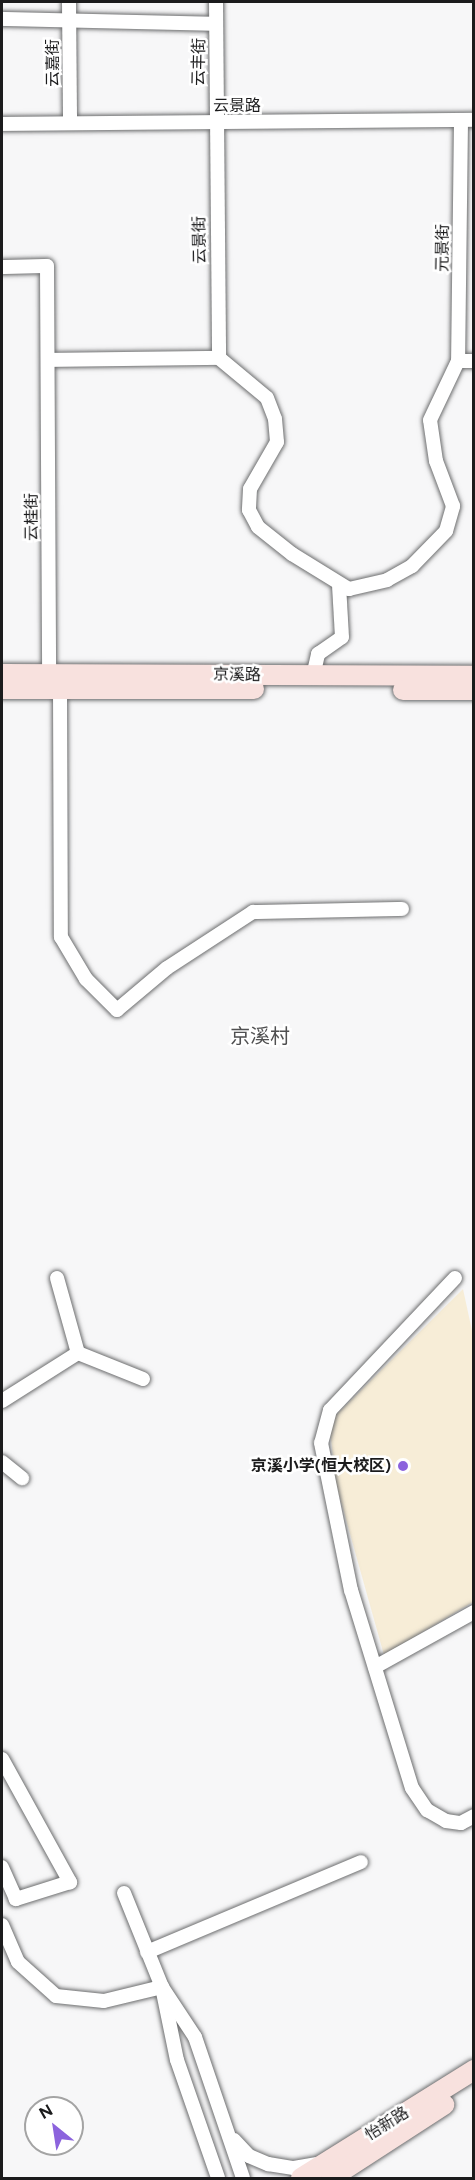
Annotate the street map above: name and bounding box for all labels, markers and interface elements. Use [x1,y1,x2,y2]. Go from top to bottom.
street label: 云丰街 [189,38,209,86]
street label: 云嘉街 [43,39,63,87]
street label: 云景路 [213,96,261,116]
street label: 云景街 [190,216,210,264]
street label: 元景街 [433,224,453,272]
street label: 云桂街 [22,493,42,541]
street label: 京溪路 [213,665,261,685]
district label: 京溪村 [230,1024,290,1048]
place label: 京溪小学(恒大校区) [251,1456,391,1476]
marker: 京溪小学(恒大校区) [396,1459,410,1473]
north arrow [24,2096,84,2156]
text: N [36,2100,56,2123]
street label: 怡新路 [362,2103,412,2145]

